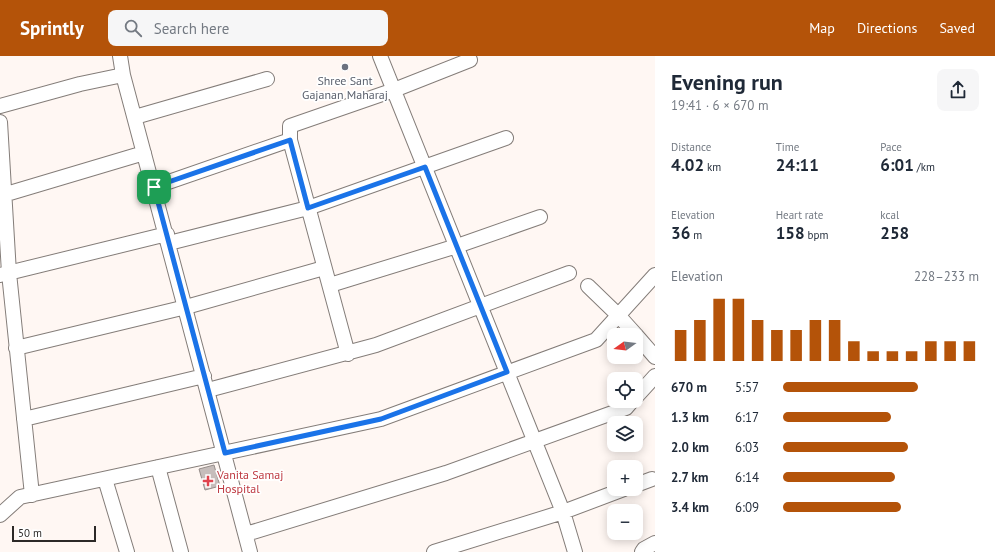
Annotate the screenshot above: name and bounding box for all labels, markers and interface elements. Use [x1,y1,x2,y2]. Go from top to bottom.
search box [108,10,388,46]
text: Sprintly [20,16,84,40]
icon: search [122,17,144,39]
text: Search here [154,19,229,38]
text: Map [809,19,835,37]
text: Directions [857,19,917,37]
text: Saved [939,19,975,37]
marker: Shree Sant Gajanan Maharaj [340,62,350,72]
text: Evening run [671,68,783,96]
button: share [937,69,979,111]
place label: Shree Sant Gajanan Maharaj [302,73,388,102]
text: 19:41 · 6 × 670 m [671,97,768,114]
text: Distance [671,140,711,154]
text: Time [776,140,799,154]
text: Pace [880,140,902,154]
text: 4.02 [671,154,704,176]
text: 24:11 [776,154,819,176]
text: 6:01 [880,154,914,176]
text: km [704,160,721,174]
text: /km [914,160,935,174]
pin [137,170,171,204]
icon: arrive [143,176,165,198]
text: Elevation [671,208,715,222]
text: Heart rate [776,208,823,222]
text: kcal [880,208,899,222]
text: 36 [671,222,690,244]
text: 158 [776,222,805,244]
text: 258 [880,222,909,244]
text: m [690,228,702,242]
text: bpm [805,228,828,242]
text: Elevation [671,268,723,285]
text: 228–233 m [914,268,979,285]
north arrow [607,328,643,364]
map controls [607,328,643,540]
button: locate [607,372,643,408]
text: 670 m [671,379,707,396]
text: 5:57 [735,379,759,396]
text: 1.3 km [671,409,709,426]
text: 6:17 [735,409,759,426]
button: layers [607,416,643,452]
text: 2.0 km [671,439,709,456]
text: 6:03 [735,439,759,456]
button: + [607,460,643,496]
place label: Vanita Samaj Hospital [216,467,283,496]
text: 2.7 km [671,469,708,486]
text: 6:14 [735,469,759,486]
marker: Vanita Samaj Hospital [202,475,214,487]
text: 3.4 km [671,499,709,516]
text: 6:09 [735,499,759,516]
button: − [607,504,643,540]
scale bar [12,524,96,543]
text: 50 m [18,526,42,540]

